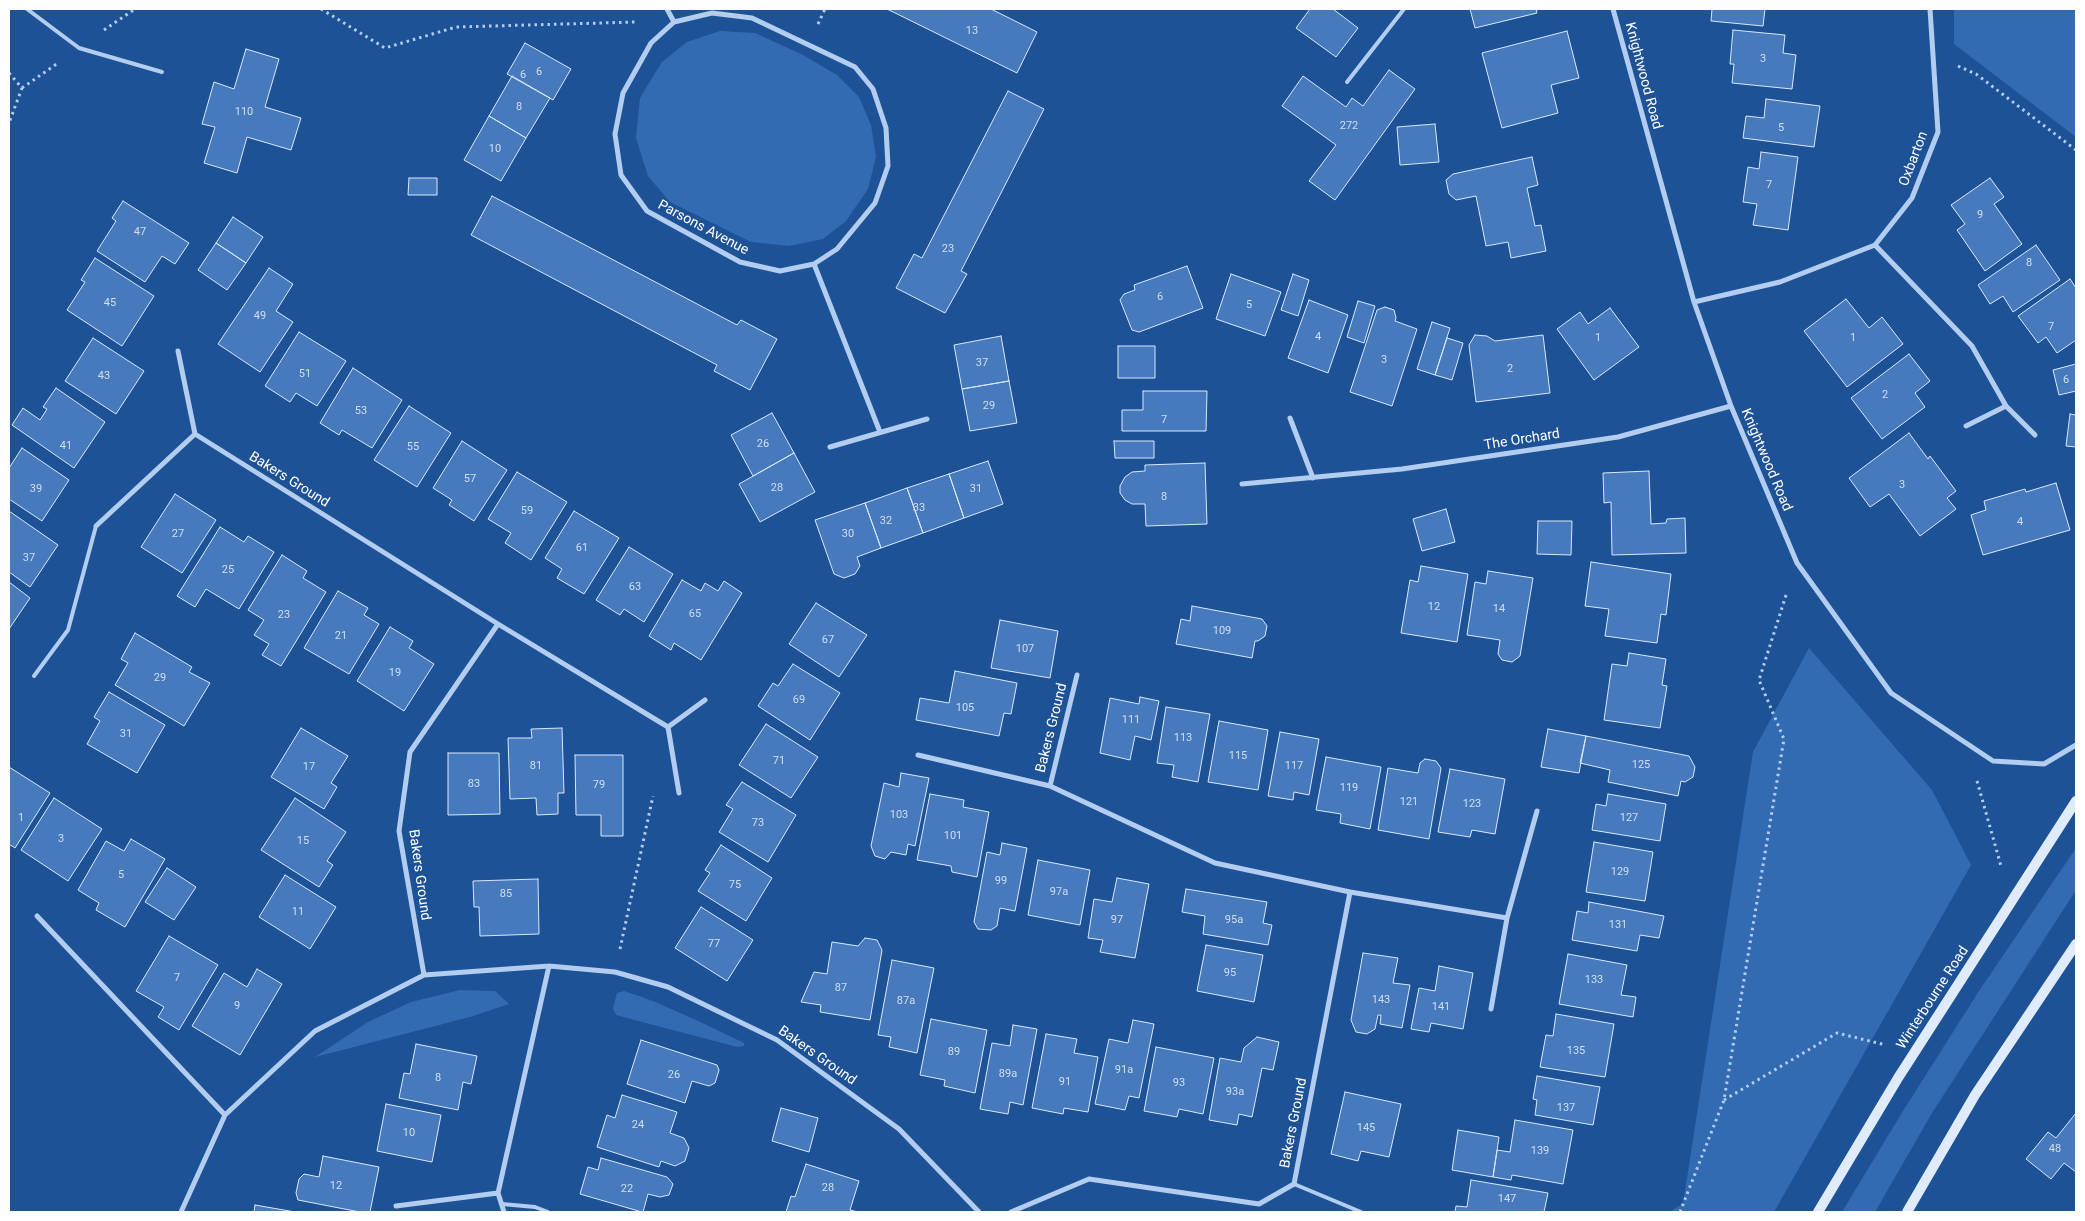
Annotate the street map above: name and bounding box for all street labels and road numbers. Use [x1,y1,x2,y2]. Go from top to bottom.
street label: Knightwood Road [1621,21,1665,131]
street label: Oxbarton [1896,129,1932,189]
street label: Parsons Avenue [655,197,751,259]
street label: Knightwood Road [1737,406,1795,514]
street label: The Orchard [1483,426,1561,454]
street label: Bakers Ground [246,449,332,511]
street label: Bakers Ground [1033,682,1071,774]
street label: Bakers Ground [404,828,434,922]
street label: Winterbourne Road [1893,943,1973,1053]
street label: Bakers Ground [775,1023,859,1089]
street label: Bakers Ground [1277,1076,1311,1170]

